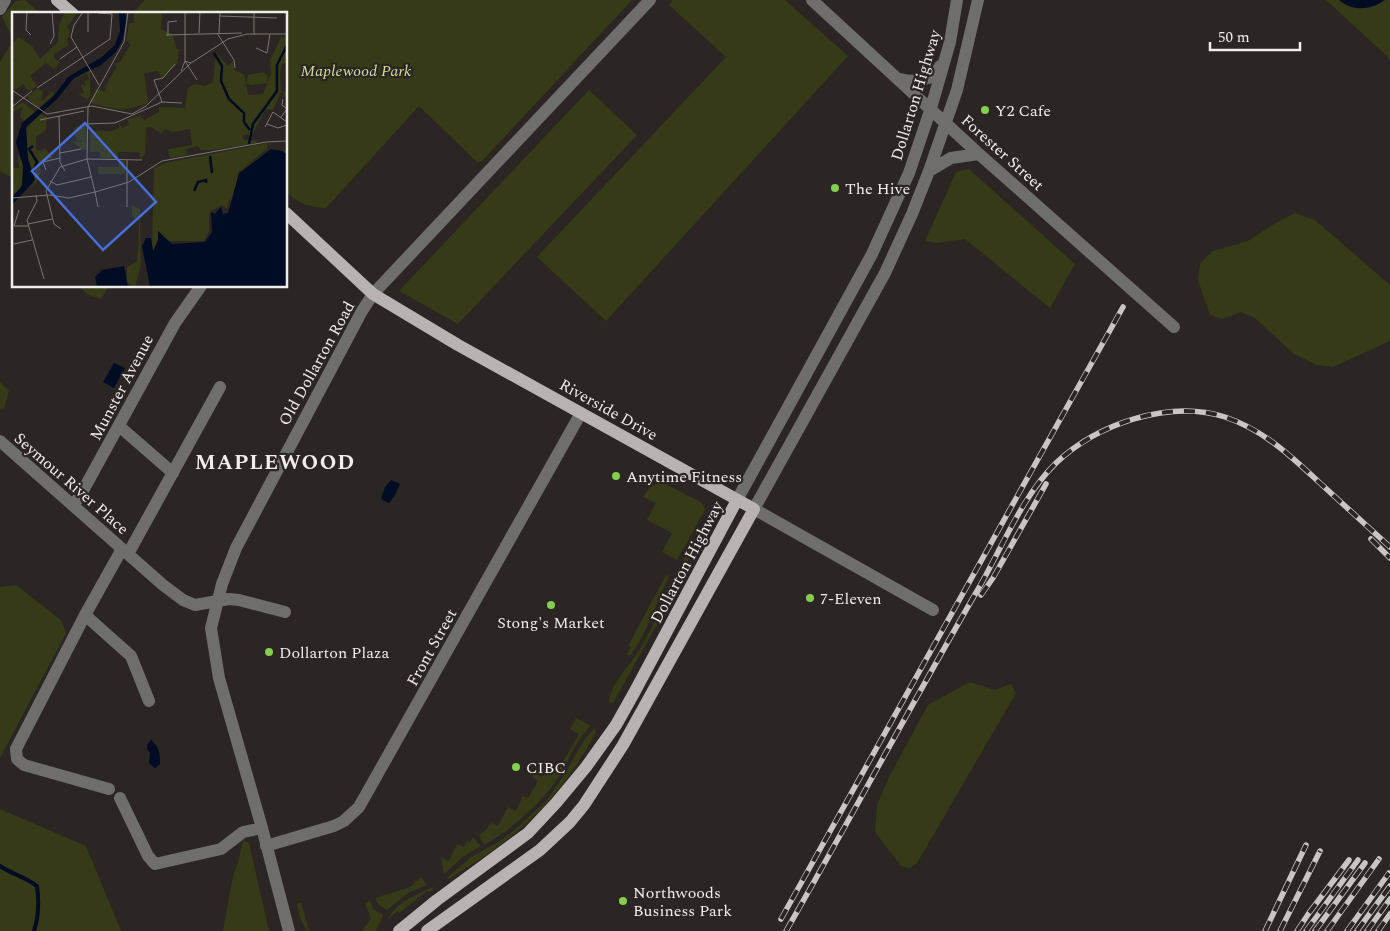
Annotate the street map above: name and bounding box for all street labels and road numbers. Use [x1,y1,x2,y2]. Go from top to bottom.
street label: Dollarton Highway [885,26,948,164]
street label: Forester Street [955,109,1049,197]
street label: Old Dollarton Road [273,297,361,430]
street label: Munster Avenue [84,330,160,445]
street label: Riverside Drive [555,373,662,447]
street label: Seymour River Place [9,427,134,541]
street label: Dollarton Highway [644,496,730,628]
street label: Front Street [401,604,463,691]

